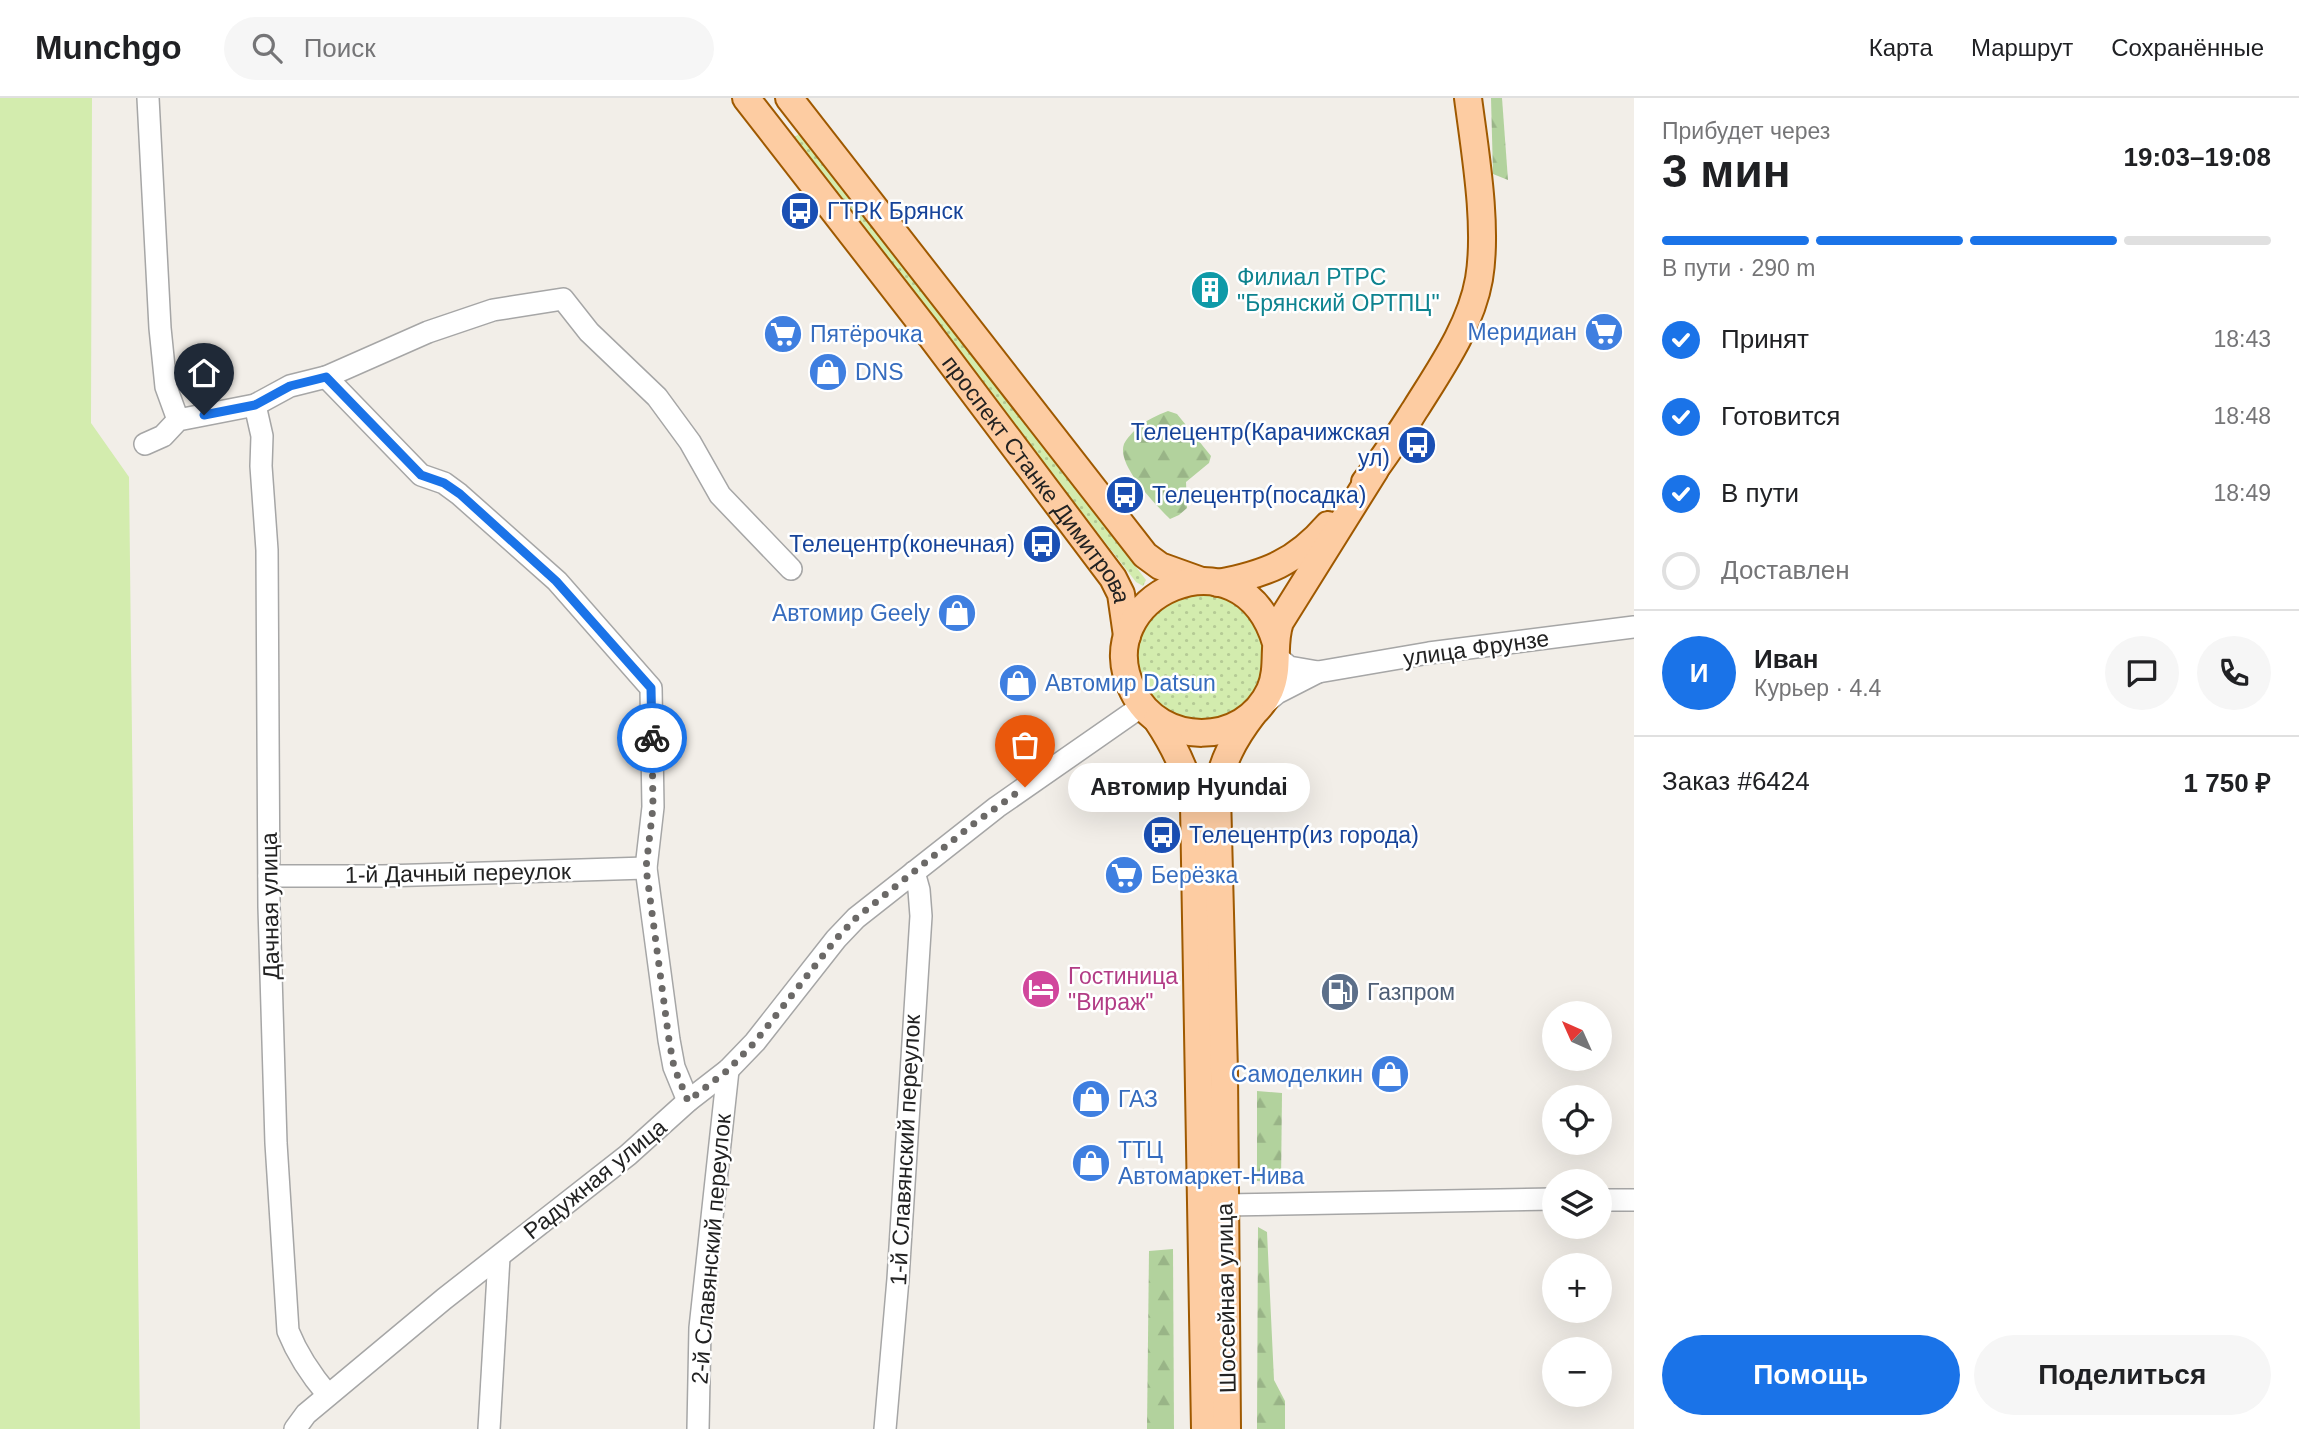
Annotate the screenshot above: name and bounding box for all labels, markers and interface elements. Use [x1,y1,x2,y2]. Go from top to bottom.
search box [224,17,714,80]
text: Munchgo [35,29,182,66]
icon: search [248,29,286,67]
text: Поиск [304,33,376,63]
text: Карта [1869,34,1933,61]
text: Маршрут [1971,34,2073,61]
text: Сохранённые [2111,34,2264,61]
text: Прибудет через [1662,118,1830,144]
text: 19:03–19:08 [2124,142,2271,172]
text: 3 мин [1662,145,1790,197]
bus stop icon: ГТРК Брянск [779,190,821,232]
place label: ГТРК Брянск [827,198,964,224]
text: В пути · 290 m [1662,255,1815,281]
place label: Филиал РТРС "Брянский ОРТПЦ" [1237,264,1440,316]
building icon: Филиал РТРС "Брянский ОРТПЦ" [1189,269,1231,311]
supermarket icon: Меридиан [1583,311,1625,353]
supermarket icon: Пятёрочка [762,313,804,355]
place label: Меридиан [1467,319,1577,345]
place label: Пятёрочка [810,321,923,347]
icon: check [1662,321,1700,359]
text: Принят [1721,324,1809,354]
text: 18:43 [2213,326,2271,352]
pin [174,343,234,415]
street label: проспект Станке Димитрова [937,350,1135,605]
shop icon: DNS [807,351,849,393]
icon: home [185,354,223,392]
place label: DNS [855,359,904,385]
icon: check [1662,398,1700,436]
text: Готовится [1721,401,1840,431]
text: 18:48 [2213,403,2271,429]
place label: Телецентр(Карачижская ул) [1131,419,1390,471]
bus stop icon: Телецентр(Карачижская ул) [1396,424,1438,466]
bus stop icon: Телецентр(посадка) [1104,474,1146,516]
icon: check [1662,475,1700,513]
text: В пути [1721,478,1799,508]
text: 18:49 [2213,480,2271,506]
place label: Телецентр(посадка) [1152,482,1366,508]
bus stop icon: Телецентр(конечная) [1021,523,1063,565]
place label: Телецентр(конечная) [789,531,1015,557]
text: Доставлен [1721,555,1850,585]
shop icon: Автомир Geely [936,592,978,634]
place label: Автомир Geely [772,600,930,626]
street label: улица Фрунзе [1401,625,1551,671]
button: chat [2105,636,2179,710]
button: phone [2197,636,2271,710]
text: Иван [1754,644,1819,674]
text: И [1690,658,1708,688]
shop icon: Автомир Datsun [997,662,1039,704]
place label: Автомир Datsun [1045,670,1216,696]
text: Курьер · 4.4 [1754,675,1881,701]
courier [617,703,687,773]
pin [995,715,1055,787]
icon: bike [633,719,671,757]
icon: bag [1006,726,1044,764]
callout: Автомир Hyundai [1067,762,1308,812]
text: Заказ #6424 [1662,766,1810,796]
text: 1 750 ₽ [2184,768,2271,798]
text: Автомир Hyundai [1090,774,1288,800]
bus stop icon: Телецентр(из города) [1141,814,1183,856]
place label: Телецентр(из города) [1189,822,1419,848]
street label: Дачная улица [256,832,284,980]
supermarket icon: Берёзка [1103,854,1145,896]
street label: 1-й Дачный переулок [345,858,572,888]
place label: Берёзка [1151,862,1239,888]
place label: Гостиница "Вираж" [1068,963,1178,1015]
hotel icon: Гостиница "Вираж" [1020,968,1062,1010]
fuel station icon: Газпром [1319,971,1361,1013]
place label: Газпром [1367,979,1455,1005]
north arrow [1542,1001,1612,1071]
map controls [1542,1001,1612,1407]
street label: 1-й Славянский переулок [885,1013,925,1286]
shop icon: Самоделкин [1369,1053,1411,1095]
place label: Самоделкин [1231,1061,1363,1087]
shop icon: ГАЗ [1070,1078,1112,1120]
button: locate [1542,1085,1612,1155]
place label: ГАЗ [1118,1086,1158,1112]
street label: 2-й Славянский переулок [686,1112,736,1385]
street label: Радужная улица [519,1114,672,1244]
place label: ТТЦ Автомаркет-Нива [1118,1137,1304,1189]
shop icon: ТТЦ Автомаркет-Нива [1070,1142,1112,1184]
button: layers [1542,1169,1612,1239]
street label: Шоссейная улица [1211,1203,1241,1393]
button: + [1542,1253,1612,1323]
button: Помощь [1662,1335,1960,1415]
button: Поделиться [1974,1335,2271,1415]
button: − [1542,1337,1612,1407]

